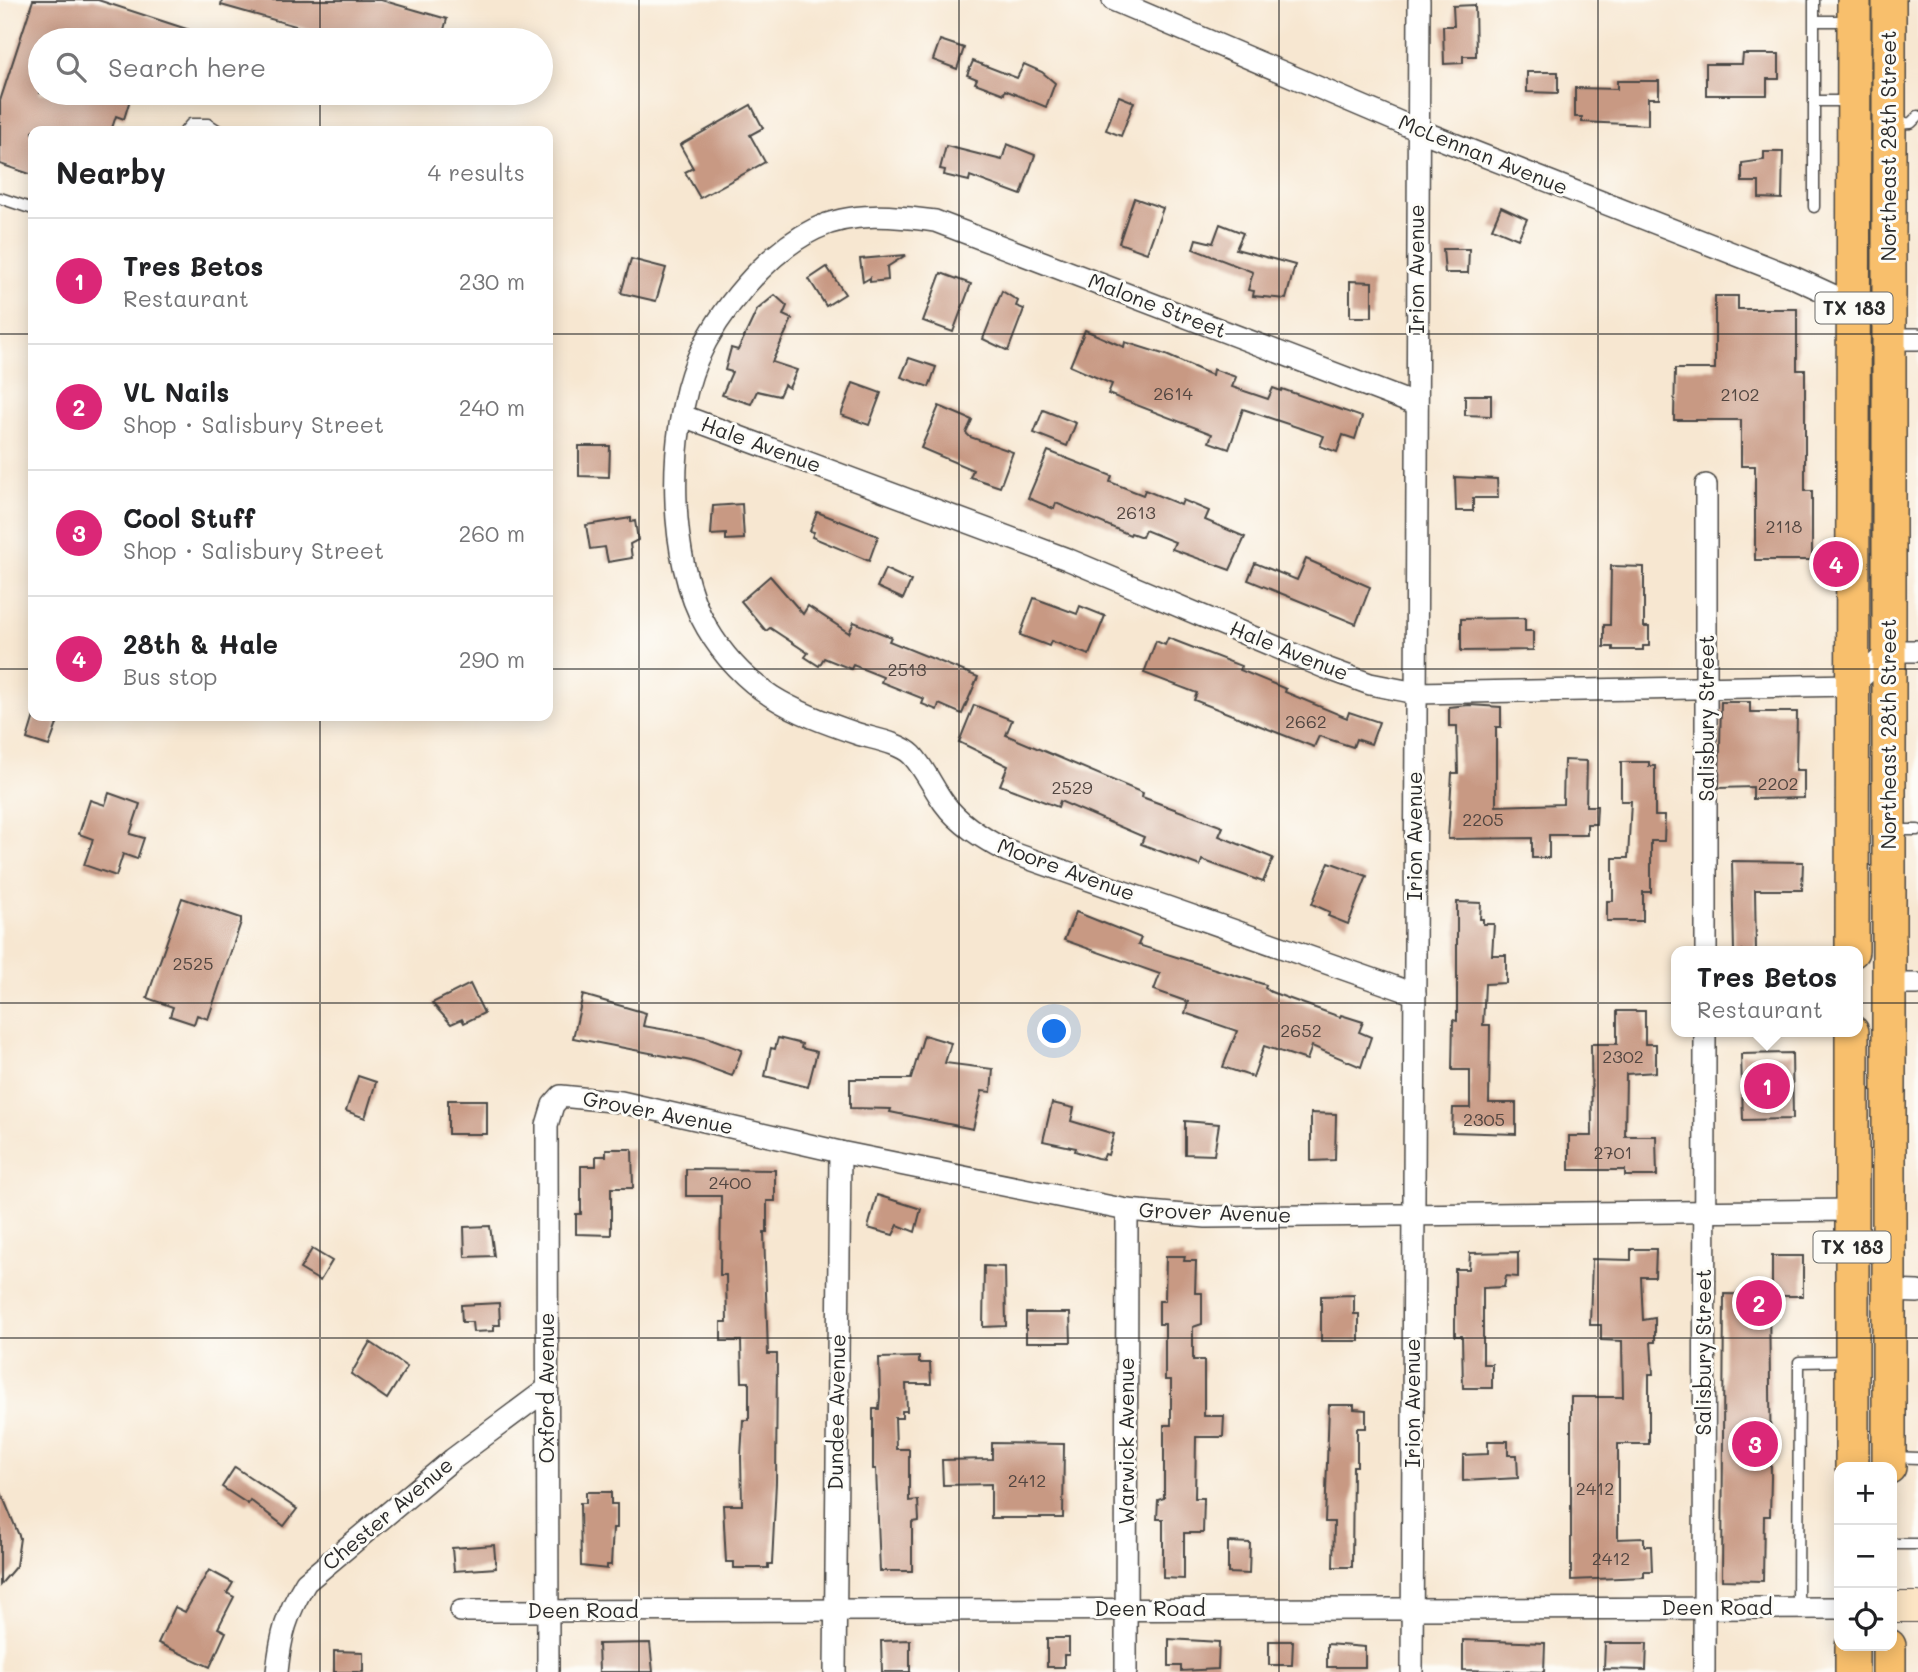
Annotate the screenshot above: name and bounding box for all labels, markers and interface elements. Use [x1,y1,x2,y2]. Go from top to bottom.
search box [28,28,553,105]
street label: Northeast 28th Street [1874,31,1901,261]
icon: search [52,48,90,86]
text: Search here [108,50,266,84]
street label: McLennan Avenue [1395,107,1572,200]
text: Nearby [56,152,166,192]
text: 4 results [428,157,525,187]
street label: Irion Avenue [1402,204,1429,334]
text: Tres Betos [123,249,263,283]
text: 1 [74,266,84,296]
text: 230 m [459,266,525,296]
street label: Malone Street [1085,266,1230,343]
text: Restaurant [123,283,249,313]
road number: TX 183 [1815,292,1892,324]
text: VL Nails [123,375,229,409]
house number: 2614 [1153,381,1193,405]
house number: 2102 [1720,382,1760,406]
text: 2 [73,392,85,422]
text: 240 m [459,392,525,422]
text: Shop · Salisbury Street [123,409,384,439]
street label: Hale Avenue [698,409,825,478]
house number: 2613 [1116,500,1156,524]
text: Cool Stuff [123,501,255,535]
house number: 2118 [1765,514,1803,538]
text: 3 [72,518,86,548]
text: 260 m [458,518,525,548]
text: Shop · Salisbury Street [123,535,384,565]
pin: 4 [1813,538,1859,590]
street label: Hale Avenue [1226,614,1353,686]
street label: Northeast 28th Street [1874,619,1901,849]
text: 28th & Hale [123,627,278,661]
street label: Salisbury Street [1692,635,1719,801]
text: 4 [72,644,86,674]
text: 290 m [459,644,525,674]
house number: 2513 [887,657,927,681]
text: Bus stop [123,661,218,691]
house number: 2662 [1285,709,1327,733]
street label: Irion Avenue [1400,771,1427,901]
house number: 2202 [1757,771,1799,795]
house number: 2529 [1051,775,1093,799]
house number: 2205 [1462,807,1504,831]
street label: Moore Avenue [994,831,1139,906]
popup [1671,946,1863,1037]
house number: 2525 [172,951,214,975]
text: Tres Betos [1697,960,1837,994]
text: Restaurant [1697,994,1823,1024]
your location [1037,1014,1071,1048]
house number: 2652 [1280,1018,1322,1042]
house number: 2302 [1602,1044,1644,1068]
pin: 1 [1744,1060,1790,1112]
street label: Grover Avenue [581,1084,736,1139]
house number: 2305 [1463,1107,1505,1131]
house number: 2701 [1593,1140,1633,1164]
house number: 2400 [709,1170,751,1194]
street label: Grover Avenue [1138,1195,1292,1228]
road number: TX 183 [1814,1232,1890,1262]
street label: Salisbury Street [1689,1269,1716,1435]
pin: 2 [1736,1277,1782,1329]
street label: Oxford Avenue [532,1312,559,1464]
street label: Dundee Avenue [821,1334,850,1490]
street label: Irion Avenue [1398,1338,1425,1468]
street label: Warwick Avenue [1112,1357,1139,1525]
pin: 3 [1732,1418,1778,1470]
street label: Chester Avenue [316,1450,458,1575]
map controls [1834,1462,1897,1651]
button: + [1834,1462,1897,1525]
house number: 2412 [1008,1468,1046,1492]
house number: 2412 [1576,1476,1614,1500]
button: − [1834,1525,1897,1588]
house number: 2412 [1592,1546,1630,1570]
button: locate [1834,1588,1897,1651]
street label: Deen Road [1661,1593,1773,1620]
street label: Deen Road [1094,1594,1206,1621]
street label: Deen Road [527,1596,639,1623]

